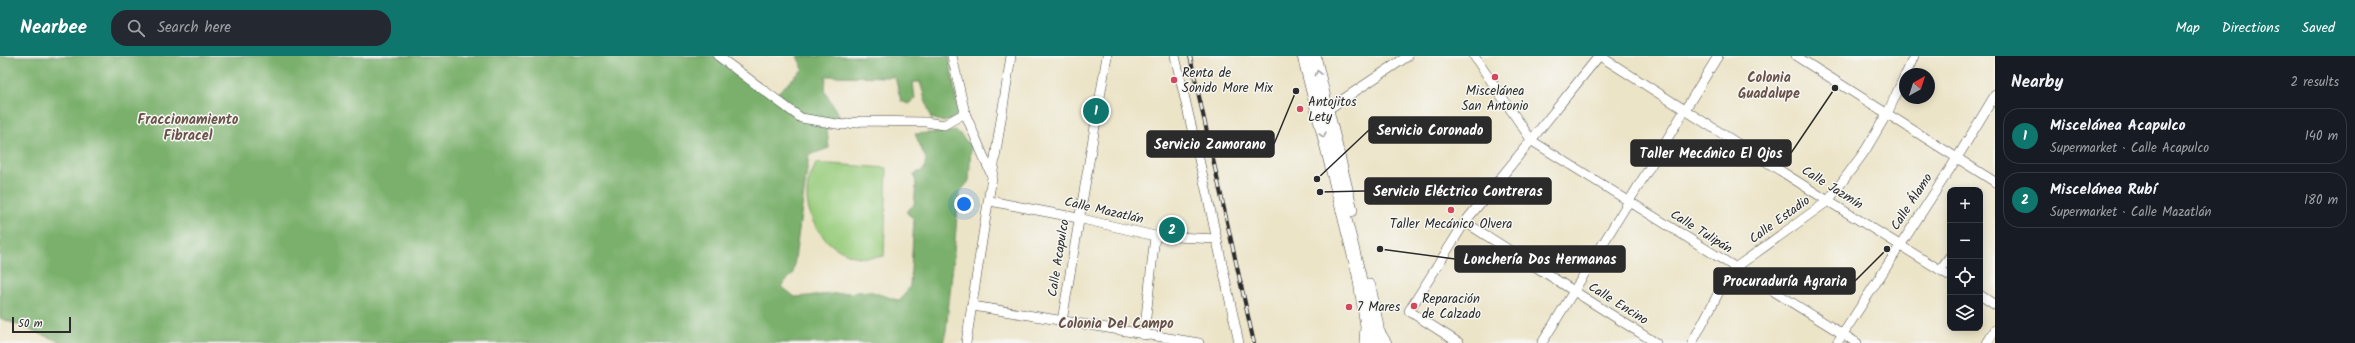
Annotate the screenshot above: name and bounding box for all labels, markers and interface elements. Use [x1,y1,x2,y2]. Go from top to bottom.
search box [111,10,391,46]
text: Nearbee [20,13,87,43]
text: Search here [157,16,231,40]
icon: search [125,17,147,39]
text: Map [2175,17,2200,39]
text: Directions [2222,17,2280,39]
text: Saved [2302,17,2335,39]
place label: Renta de Sonido More Mix [1182,63,1273,99]
district label: Colonia Guadalupe [1738,67,1800,105]
north arrow [1899,68,1935,104]
text: Nearby [2011,69,2063,96]
one-way arrow [1314,70,1323,77]
marker: Miscelánea San Antonio [1490,72,1500,82]
text: 2 results [2291,72,2339,93]
marker: Renta de Sonido More Mix [1169,75,1179,85]
place label: Miscelánea San Antonio [1462,81,1529,117]
place label: Antojitos Lety [1308,92,1357,128]
pin: 1 [1083,96,1109,126]
marker: Antojitos Lety [1295,104,1305,114]
district label: Fraccionamiento Fibracel [138,109,239,147]
text: Miscelánea Acapulco [2050,114,2186,138]
callout: Servicio Coronado [1369,117,1491,143]
text: Servicio Coronado [1377,120,1484,142]
text: 1 [2023,126,2027,147]
text: 140 m [2305,126,2338,147]
callout: Servicio Zamorano [1147,131,1274,157]
one-way arrow [1318,132,1326,138]
text: Servicio Zamorano [1154,134,1267,156]
text: Supermarket · Calle Acapulco [2050,138,2209,159]
callout: Taller Mecánico El Ojos [1631,140,1791,166]
text: Taller Mecánico El Ojos [1639,143,1783,165]
street label: Calle Jazmín [1797,161,1867,215]
street label: Calle Álamo [1886,169,1938,235]
callout: Servicio Eléctrico Contreras [1365,178,1551,204]
text: Miscelánea Rubí [2050,178,2156,202]
text: Servicio Eléctrico Contreras [1373,181,1543,203]
map controls [1947,187,1983,331]
button: + [1947,187,1983,223]
text: 2 [2021,190,2029,211]
text: 180 m [2304,190,2338,211]
street label: Calle Estadio [1745,191,1815,249]
street label: Calle Mazatlán [1062,192,1146,230]
your location [954,194,974,214]
text: Supermarket · Calle Mazatlán [2050,202,2212,223]
marker: Taller Mecánico Olvera [1446,205,1456,215]
street label: Calle Tulipán [1666,205,1736,260]
place label: Taller Mecánico Olvera [1390,214,1512,235]
pin: 2 [1159,215,1185,245]
street label: Calle Acapulco [1042,218,1076,298]
button: − [1947,223,1983,259]
callout: Lonchería Dos Hermanas [1455,246,1625,272]
text: Lonchería Dos Hermanas [1463,249,1617,271]
button: locate [1947,259,1983,295]
callout: Procuraduría Agraria [1714,268,1855,294]
text: Procuraduría Agraria [1723,271,1847,293]
street label: Calle Encino [1584,277,1652,331]
place label: Reparación de Calzado [1422,289,1481,325]
button: layers [1947,295,1983,331]
place label: 7 Mares [1357,297,1401,318]
marker: Reparación de Calzado [1409,301,1419,311]
marker: 7 Mares [1344,302,1354,312]
district label: Colonia Del Campo [1058,313,1174,335]
scale bar [12,315,71,334]
text: 50 m [18,315,43,333]

